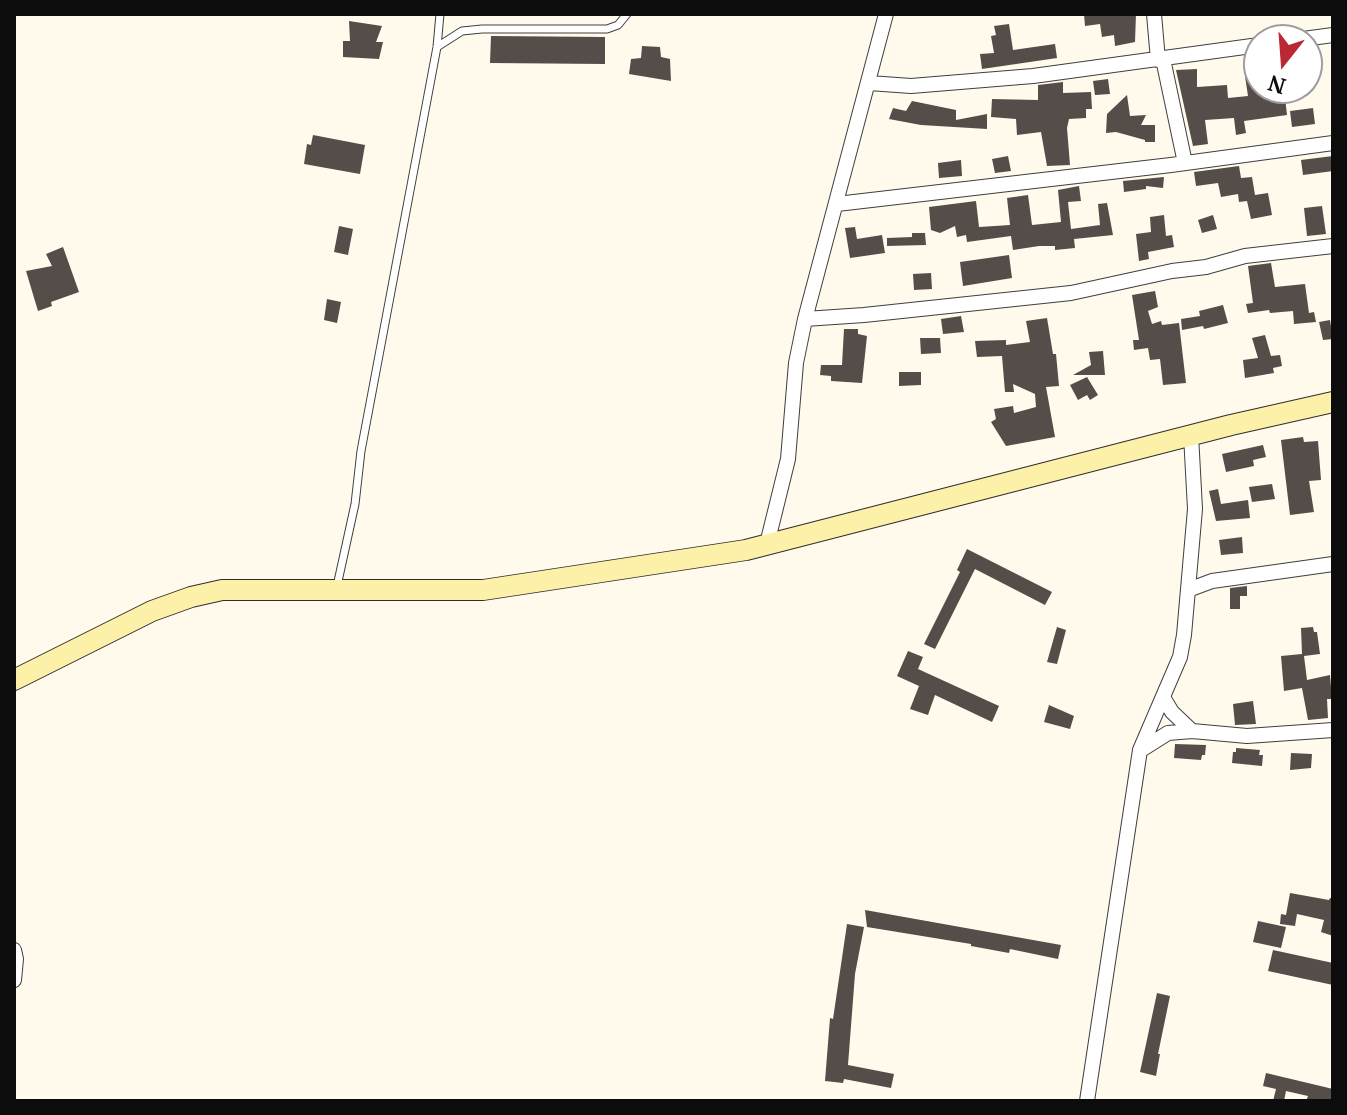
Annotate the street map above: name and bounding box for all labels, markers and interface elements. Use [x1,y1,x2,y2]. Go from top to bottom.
north arrow [1243,24,1323,104]
text: N [1264,69,1289,102]

